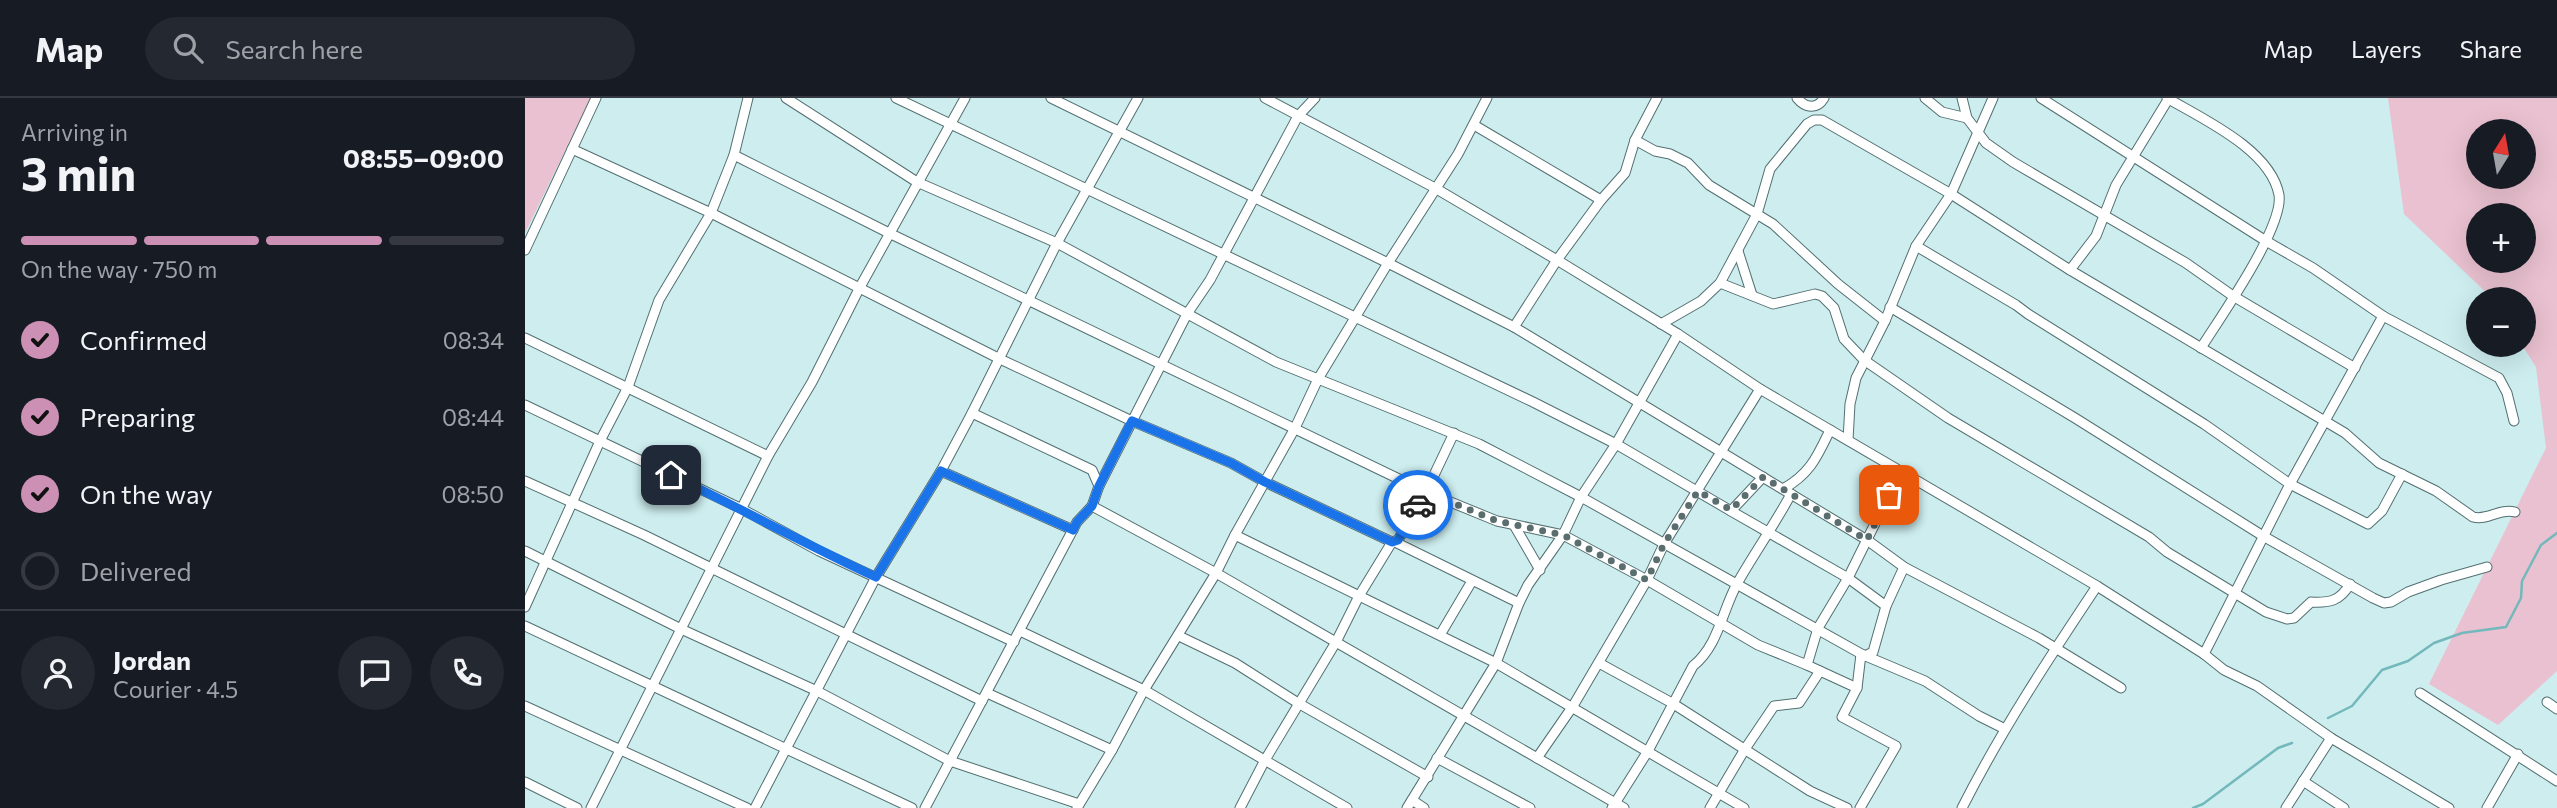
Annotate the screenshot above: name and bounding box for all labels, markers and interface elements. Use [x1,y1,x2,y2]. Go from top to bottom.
search box [145,17,635,80]
text: Map [35,28,103,69]
icon: search [169,29,207,67]
text: Search here [225,33,363,64]
text: Map [2264,34,2313,63]
text: Layers [2351,34,2422,63]
text: Share [2460,34,2522,63]
text: Arriving in [21,118,128,146]
north arrow [2466,119,2536,189]
map controls [2466,119,2536,357]
text: 08:55–09:00 [343,142,504,173]
text: 3 min [21,144,136,200]
button: + [2466,203,2536,273]
text: On the way · 750 m [21,255,217,283]
button: − [2466,287,2536,357]
icon: check [21,321,59,359]
text: Confirmed [80,324,207,355]
text: 08:34 [443,326,504,354]
icon: check [21,398,59,436]
text: Preparing [80,401,195,432]
text: 08:44 [442,403,504,431]
pin [641,445,701,505]
icon: home [652,456,690,494]
pin [1859,465,1919,525]
courier [1383,470,1453,540]
icon: check [21,475,59,513]
icon: bag [1870,476,1908,514]
text: On the way [80,478,213,509]
text: 08:50 [441,480,504,508]
icon: car [1399,486,1437,524]
text: Delivered [80,555,191,586]
button: person [21,636,95,710]
button: chat [338,636,412,710]
button: phone [430,636,504,710]
text: Jordan [113,644,191,675]
text: Courier · 4.5 [113,675,238,703]

